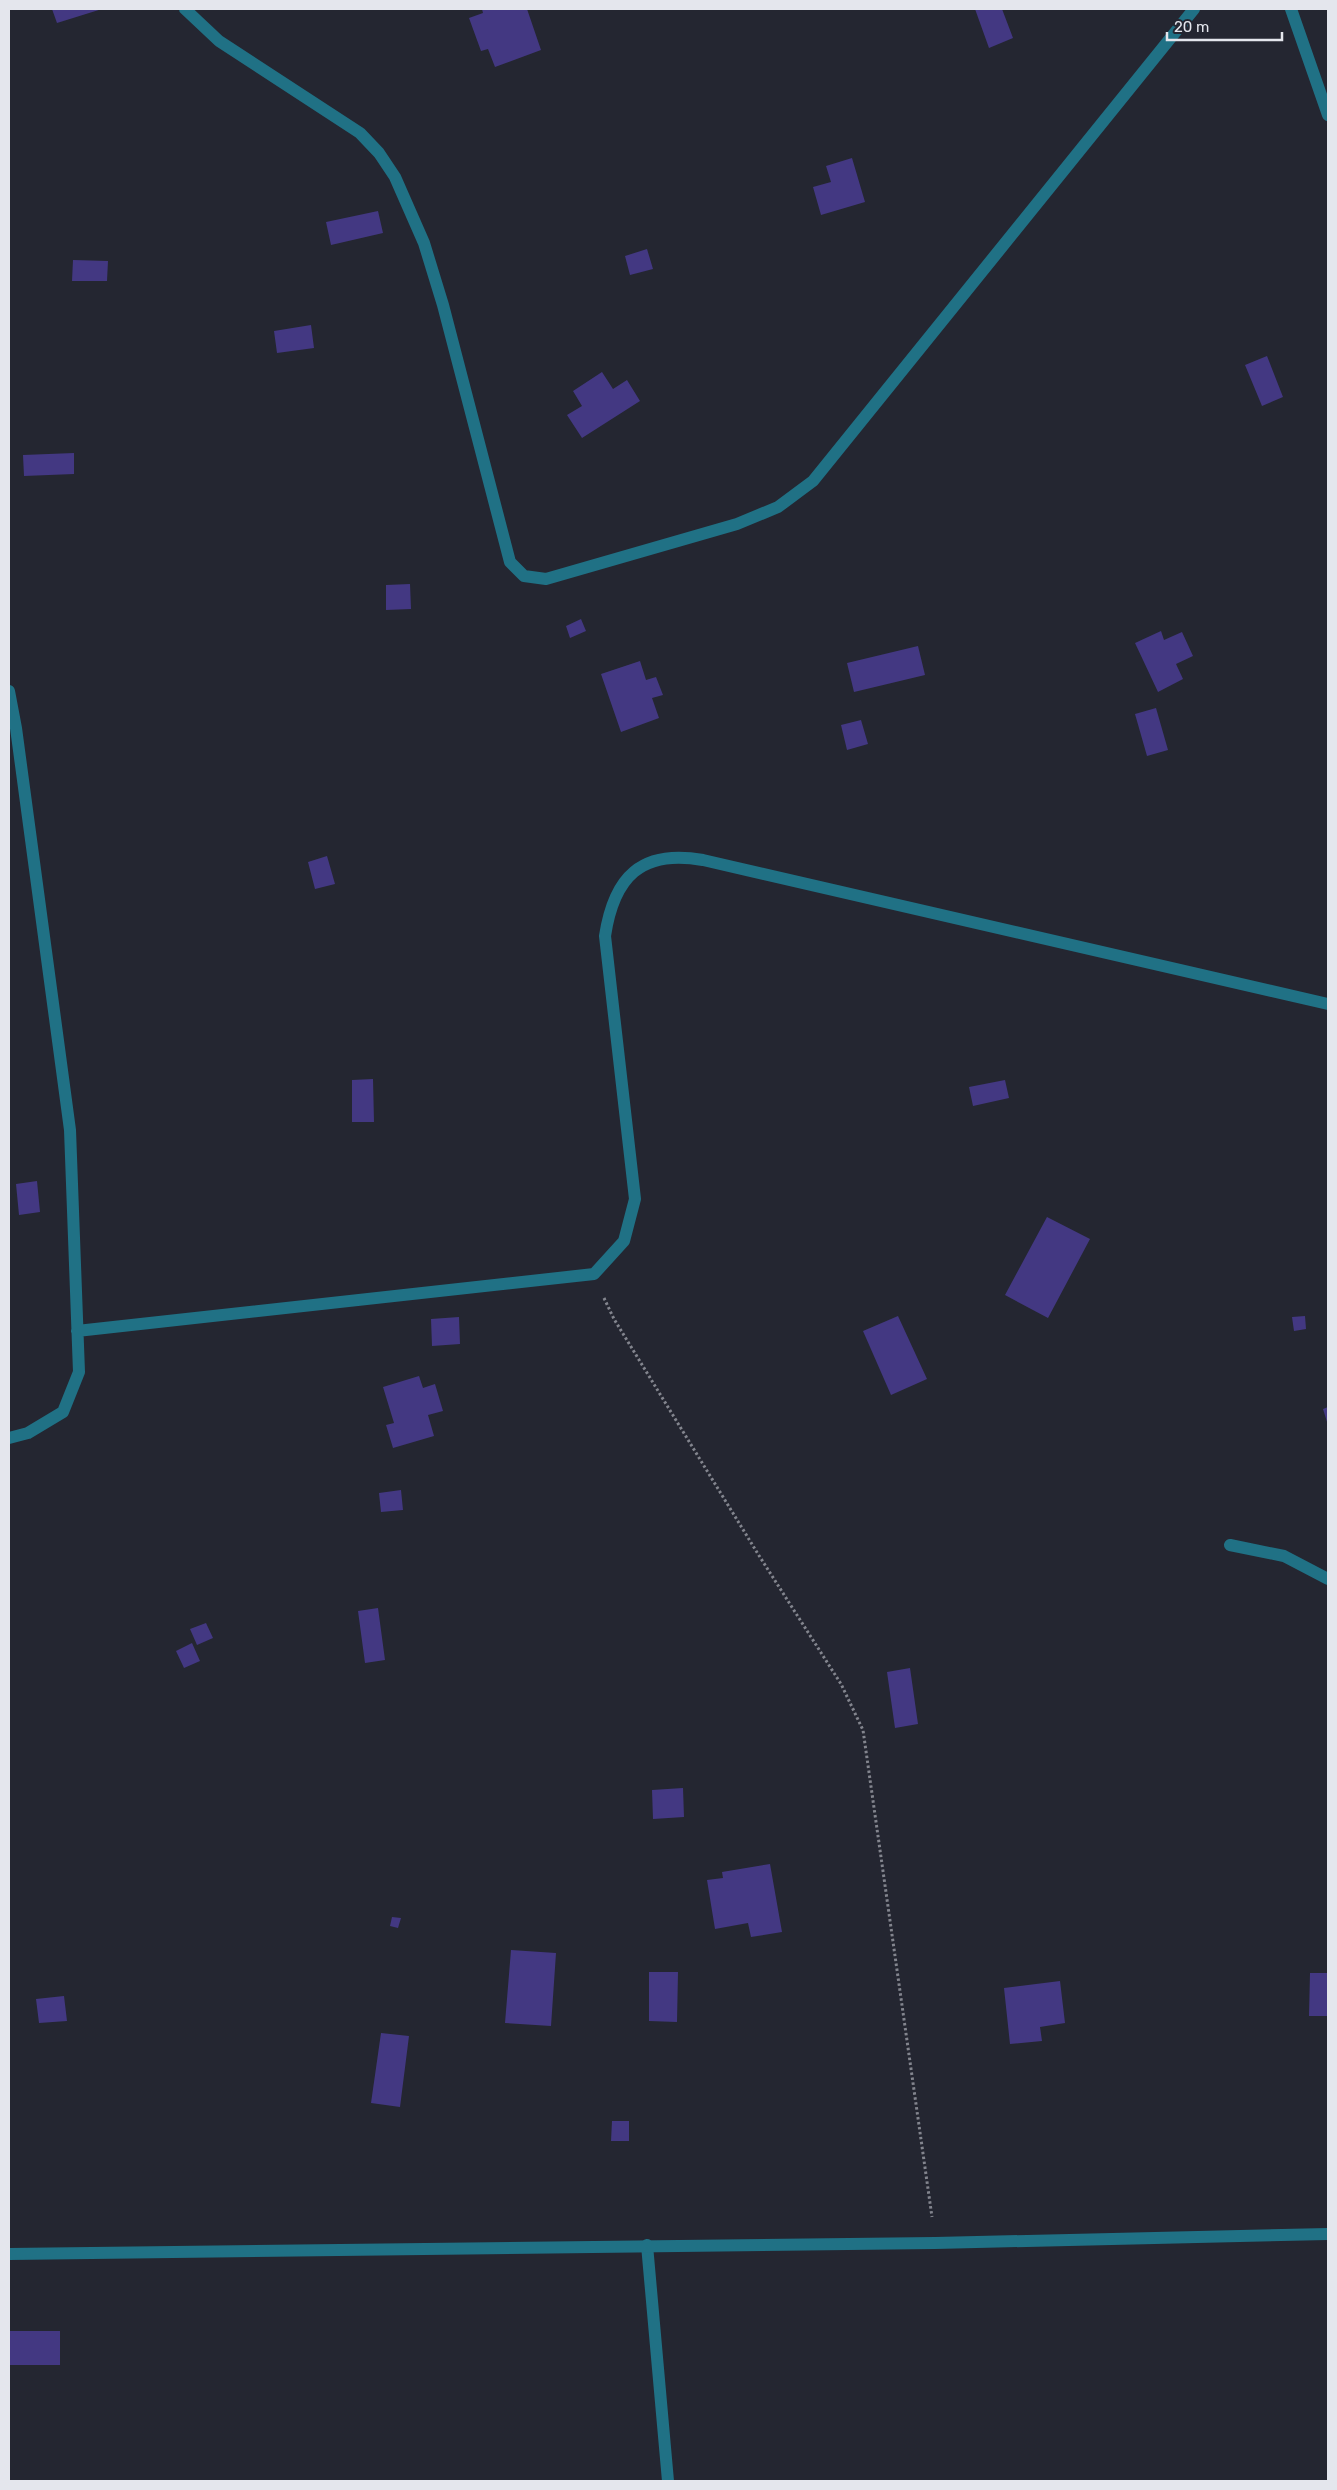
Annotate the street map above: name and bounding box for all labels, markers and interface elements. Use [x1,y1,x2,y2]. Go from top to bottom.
scale bar [1167,10,1282,42]
text: 20 m [1174,18,1209,36]

